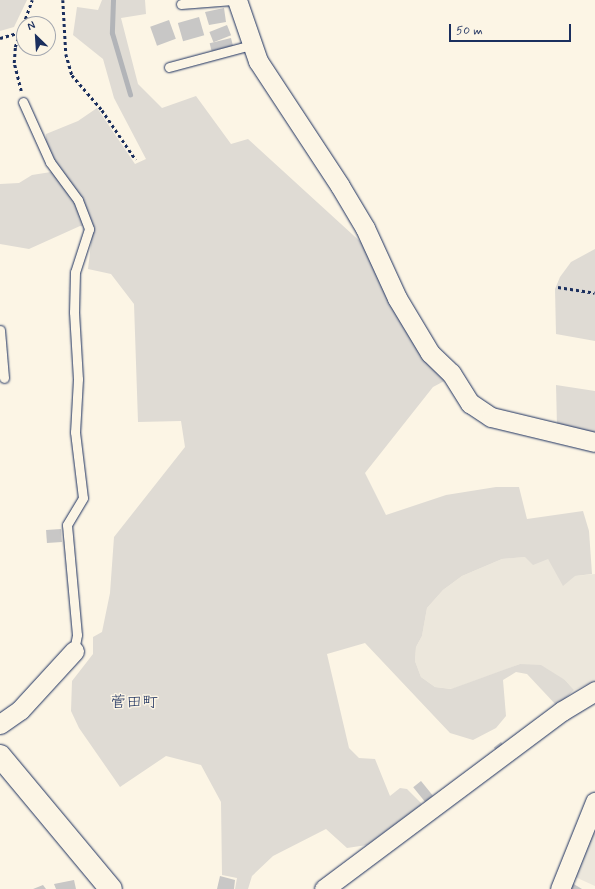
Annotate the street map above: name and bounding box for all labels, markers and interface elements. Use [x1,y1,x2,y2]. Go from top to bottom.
north arrow [16,16,56,56]
scale bar [451,16,573,42]
text: N [25,18,38,34]
text: 50 m [456,23,483,39]
district label: 菅田町 [110,693,158,713]

